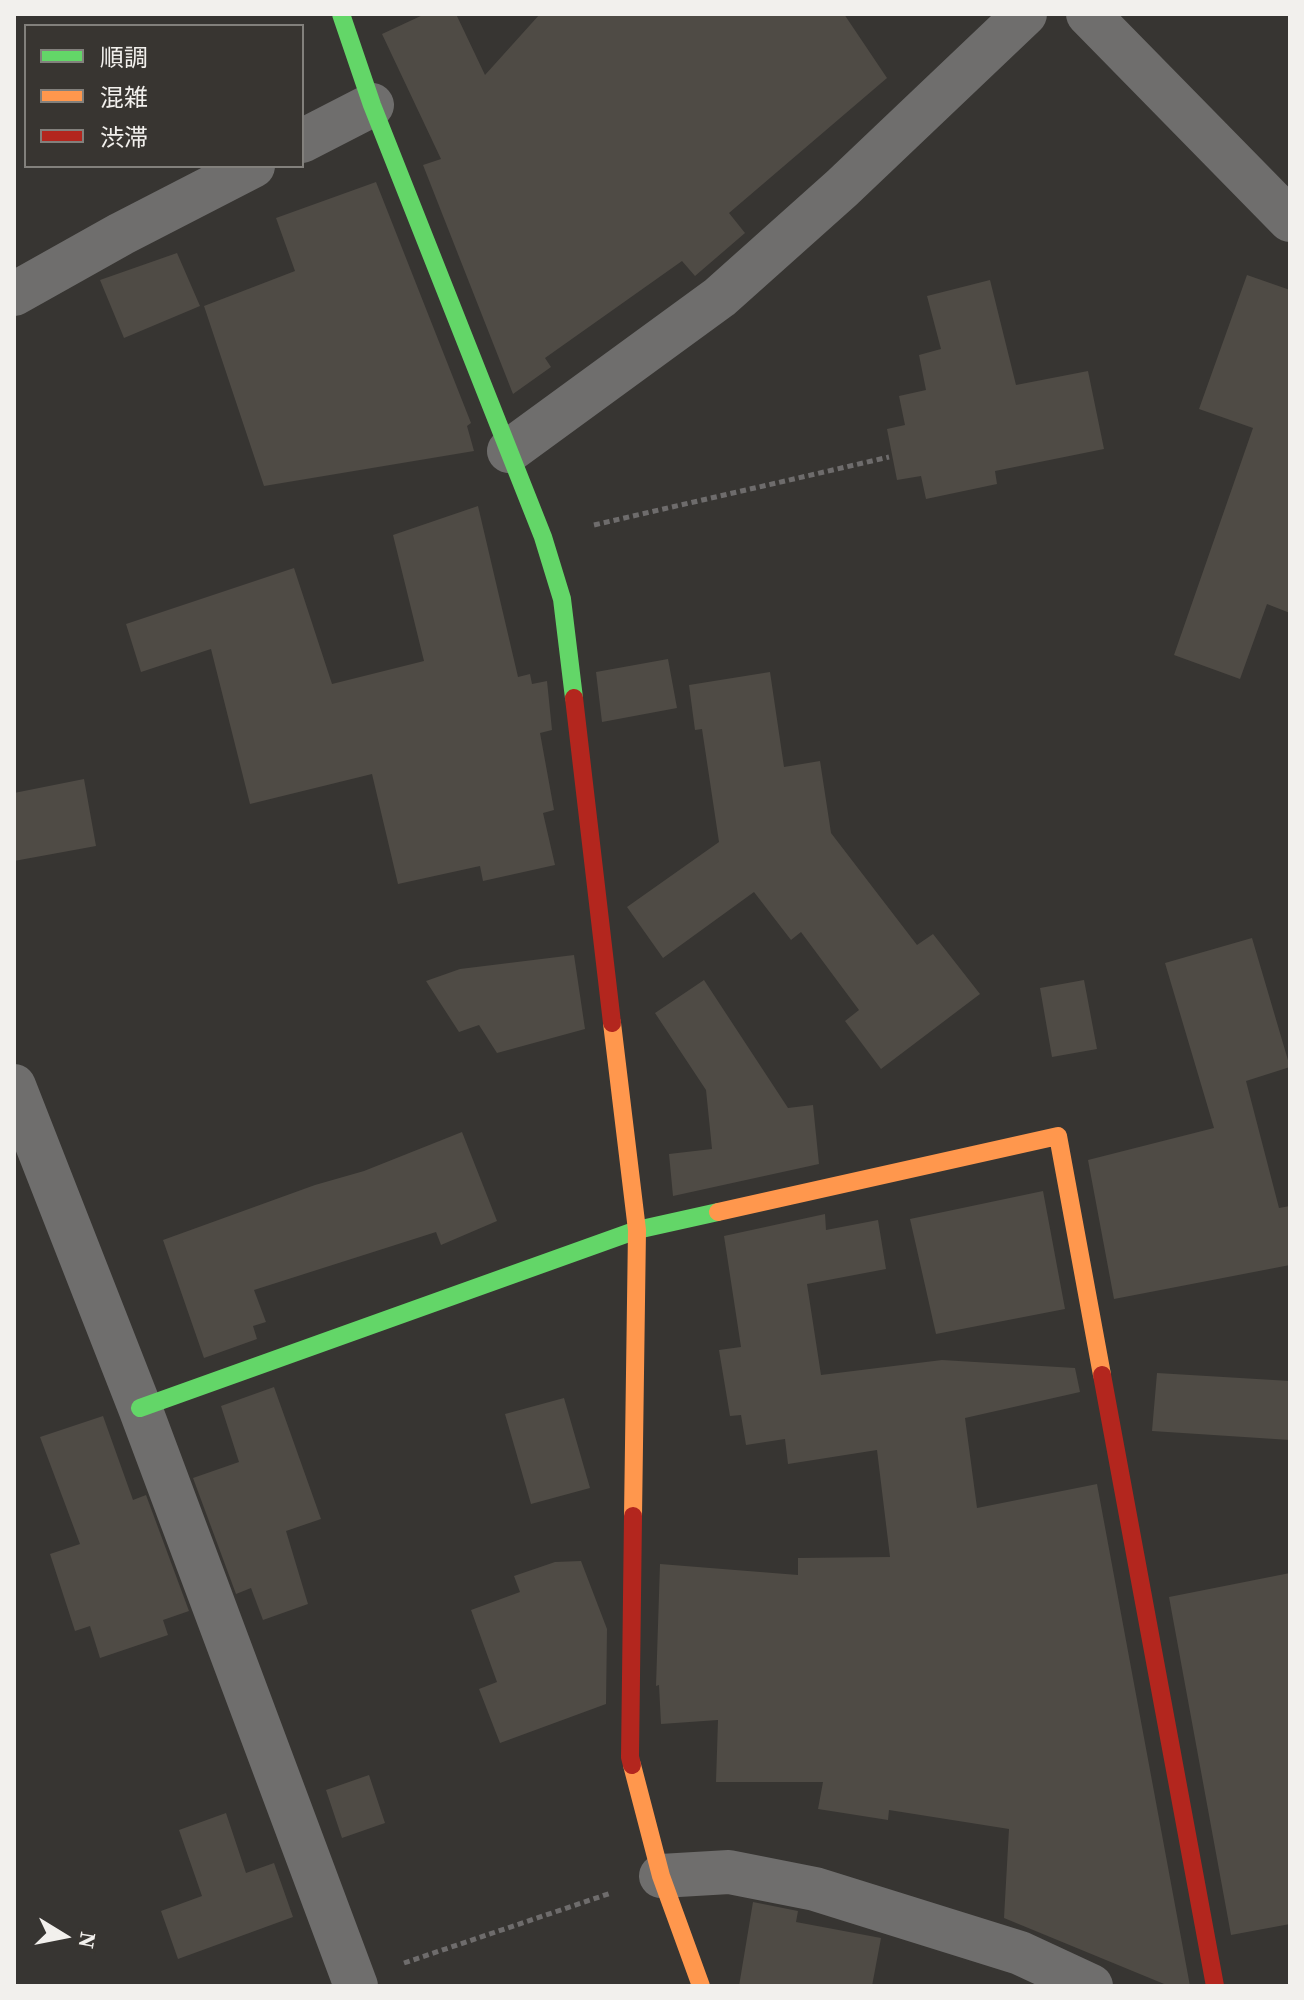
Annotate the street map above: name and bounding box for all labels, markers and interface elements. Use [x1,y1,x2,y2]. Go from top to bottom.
legend [24,24,304,168]
text: 順調 [100,41,148,74]
text: 混雑 [100,81,148,114]
text: 渋滞 [100,121,148,154]
north arrow [24,1896,104,1976]
text: N [71,1930,104,1951]

